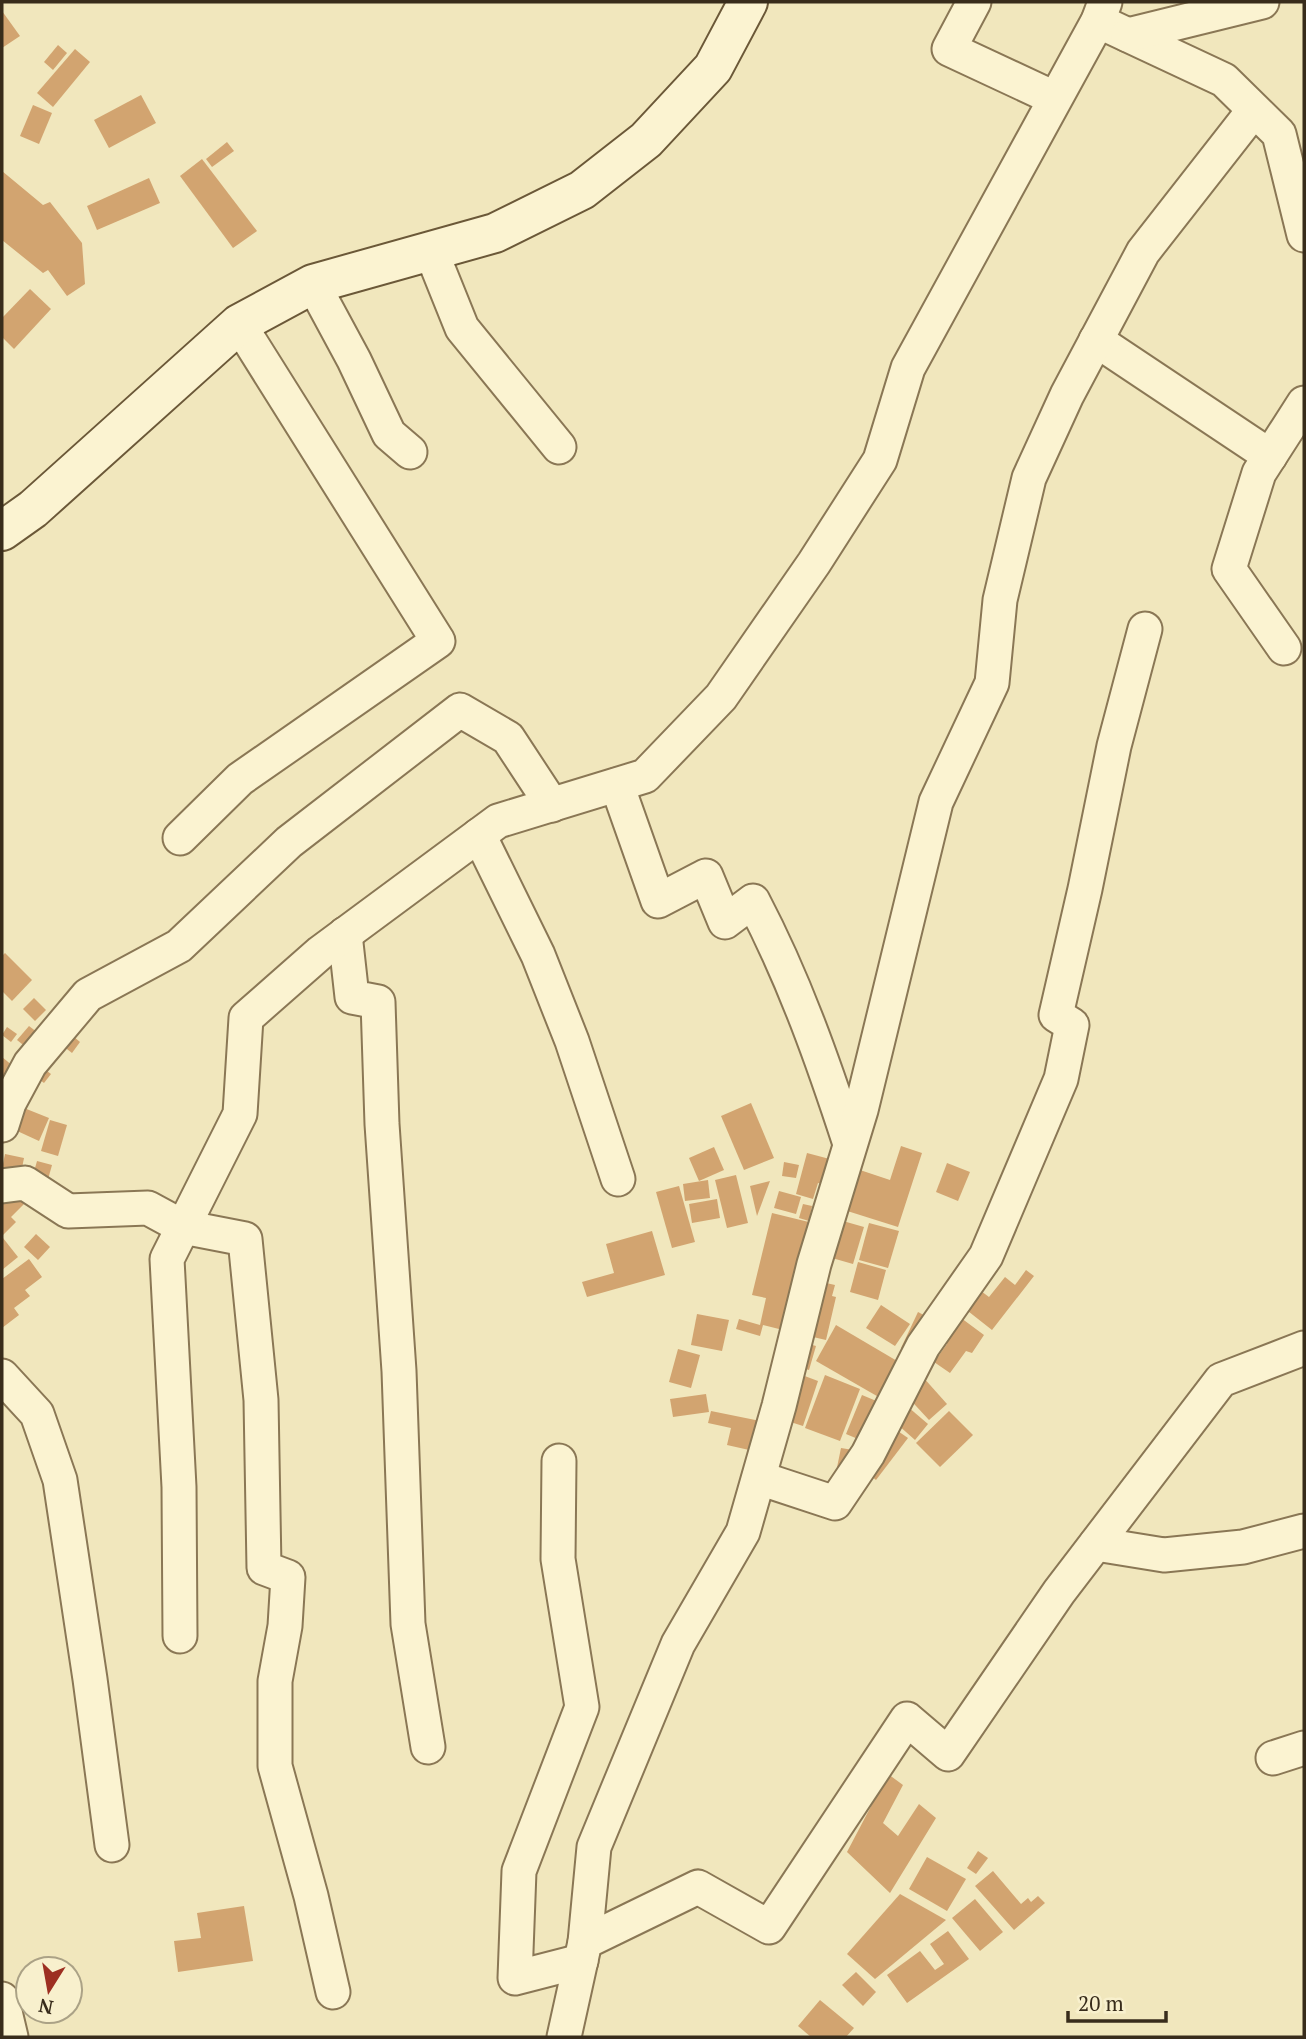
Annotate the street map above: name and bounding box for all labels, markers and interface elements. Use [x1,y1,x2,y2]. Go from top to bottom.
north arrow [14,1955,84,2025]
scale bar [1068,1980,1166,2024]
text: 20 m [1078,1989,1124,2017]
text: N [36,1993,55,2021]

